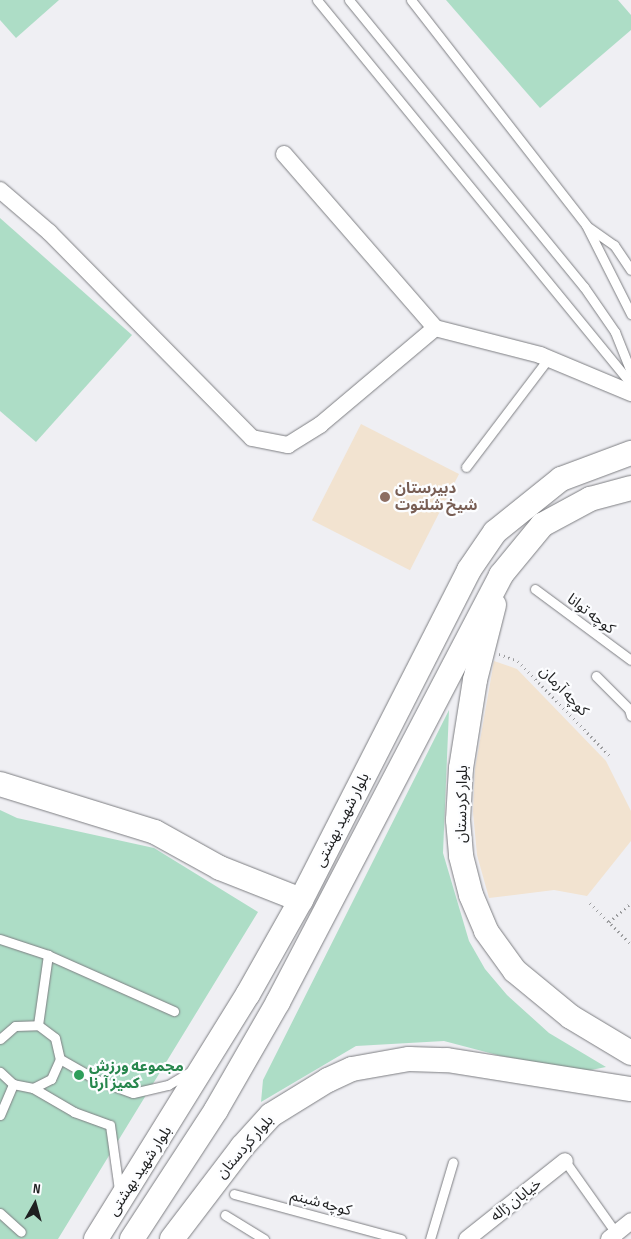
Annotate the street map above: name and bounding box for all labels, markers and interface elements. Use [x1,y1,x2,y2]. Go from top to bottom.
place label: دبیرستان شیخ شلتوت [395,479,478,514]
marker: دبیرستان شیخ شلتوت [379,491,391,503]
street label: کوچه توانا [563,590,619,638]
street label: کوچه آرمان [536,662,592,720]
street label: بلوار کردستان [452,765,472,843]
street label: بلوار شهید بهشتی [311,770,373,870]
place label: مجموعه ورزش کمیز آرنا [89,1057,184,1092]
marker: مجموعه ورزش کمیز آرنا [73,1069,85,1081]
street label: بلوار کردستان [213,1112,277,1182]
street label: بلوار شهید بهشتی [104,1123,176,1219]
street label: خیابان ژاله [487,1175,545,1225]
north arrow [10,1179,60,1229]
text: N [32,1180,42,1198]
street label: کوچه شبنم [289,1186,353,1220]

